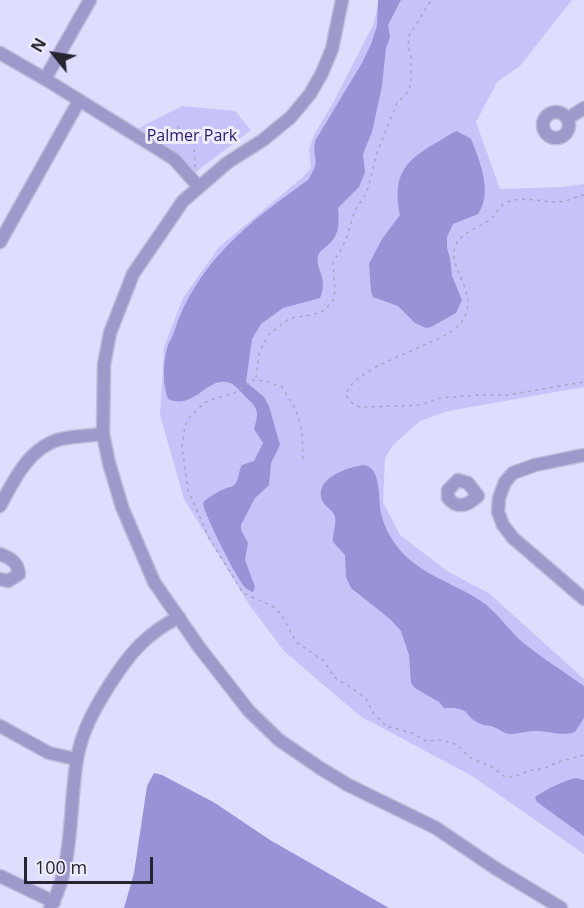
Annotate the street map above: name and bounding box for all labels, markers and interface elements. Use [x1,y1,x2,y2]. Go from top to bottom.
north arrow [24,24,84,84]
text: N [26,34,51,56]
park label: Palmer Park [147,126,237,146]
scale bar [27,845,156,883]
text: 100 m [35,855,87,879]

